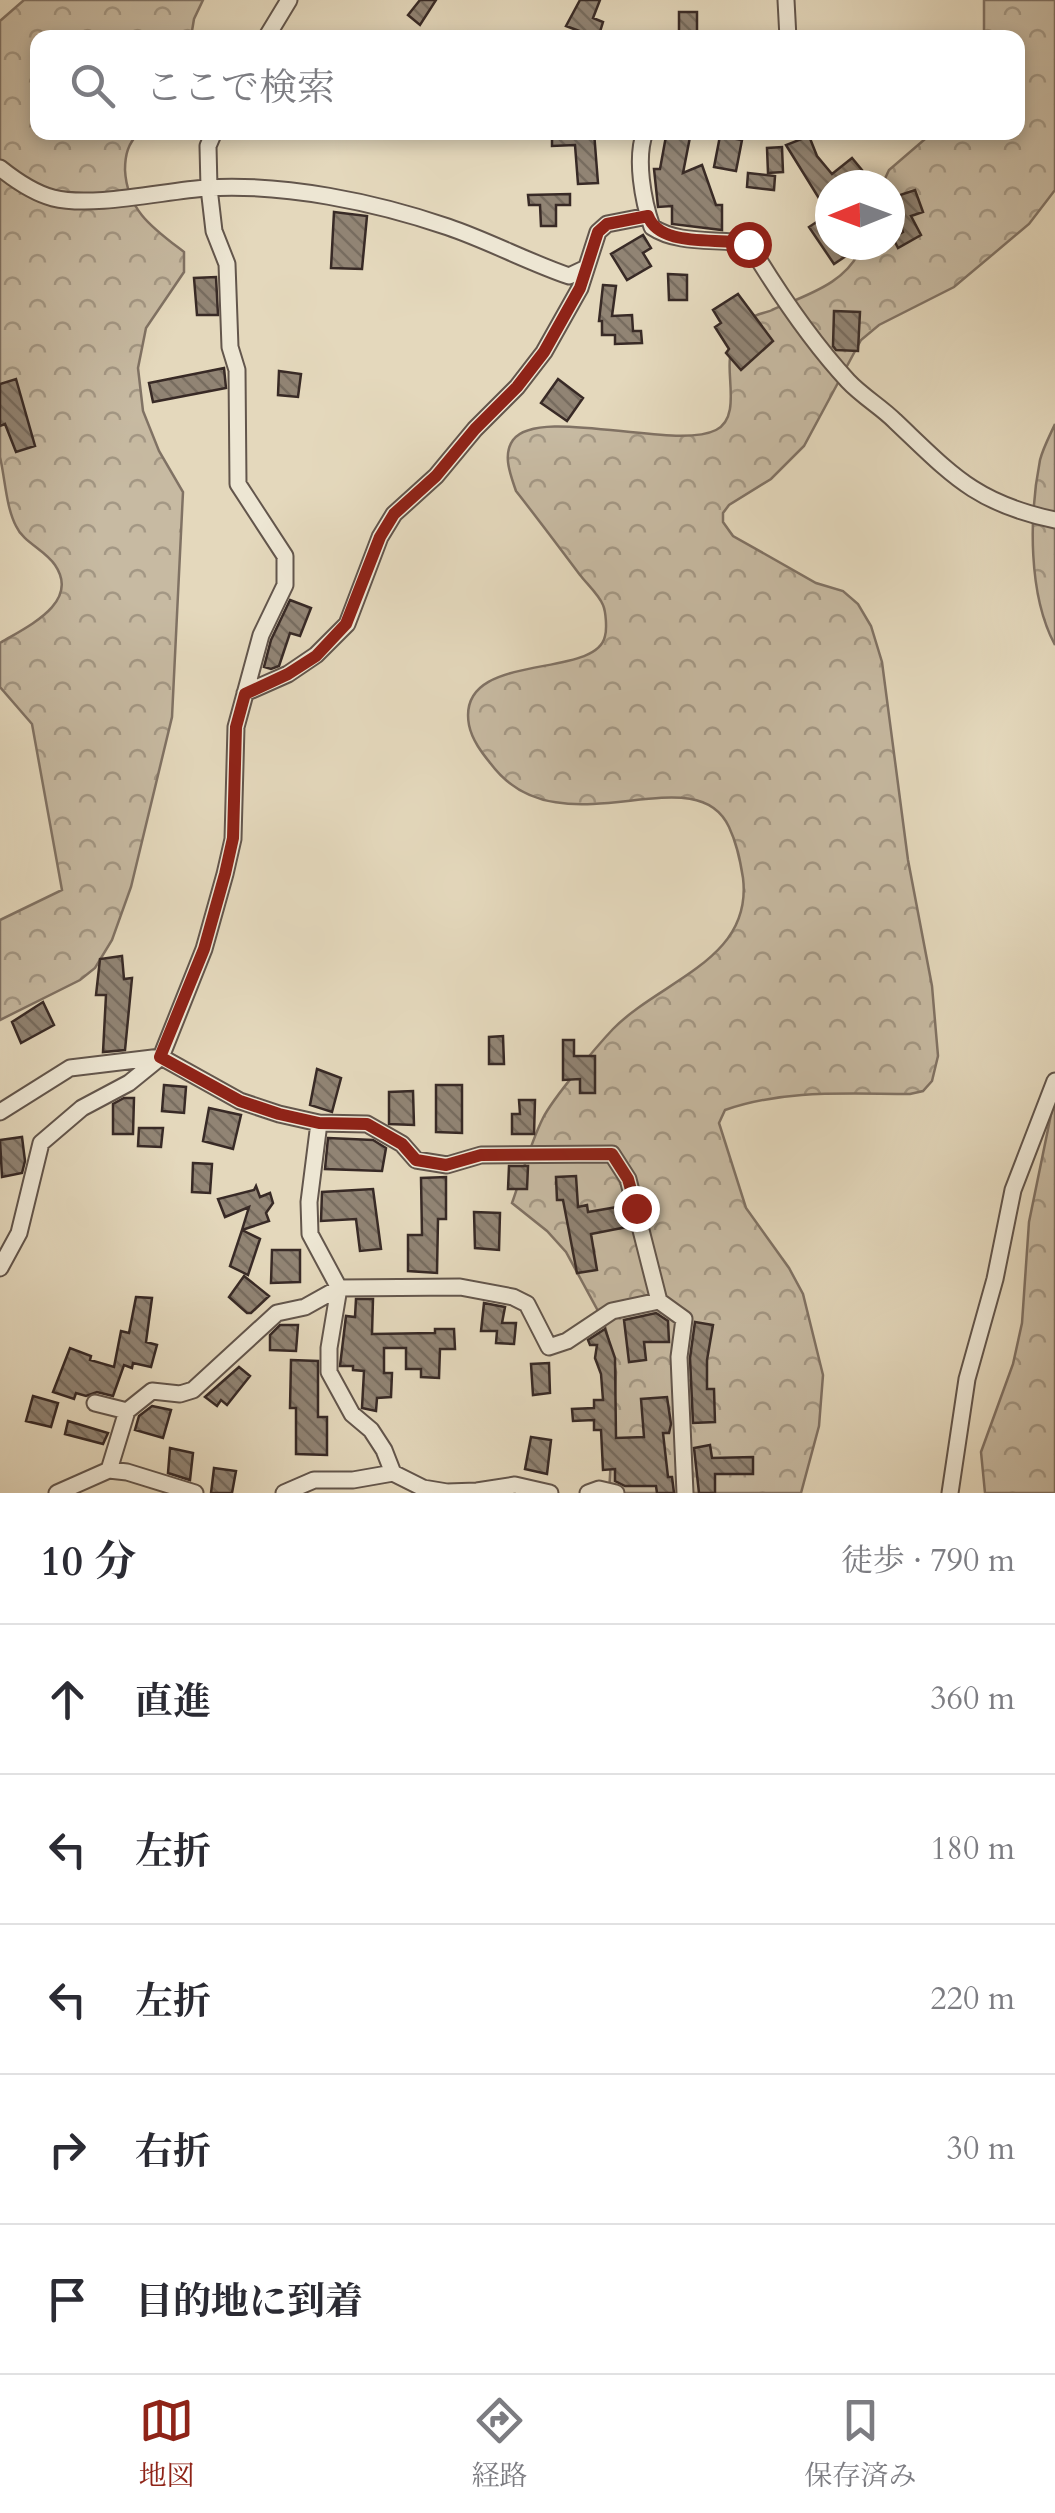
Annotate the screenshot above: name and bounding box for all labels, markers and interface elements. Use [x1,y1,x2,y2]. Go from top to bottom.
search box [30,30,1025,140]
icon: search [65,58,120,113]
text: ここで検索 [145,62,335,114]
north arrow [815,170,905,260]
route start [726,222,772,268]
route end [614,1186,660,1232]
text: 10 分 [40,1533,136,1590]
text: 徒歩 · 790 m [841,1539,1015,1583]
icon: ahead [40,1672,95,1727]
text: 直進 [135,1676,211,1728]
text: 360 m [930,1677,1015,1721]
icon: left [40,1822,95,1877]
text: 左折 [135,1826,211,1878]
text: 180 m [930,1827,1015,1871]
icon: left [40,1972,95,2027]
text: 左折 [135,1976,211,2028]
text: 220 m [930,1977,1015,2021]
icon: right [40,2122,95,2177]
text: 右折 [135,2126,211,2178]
text: 30 m [947,2127,1015,2171]
icon: arrive [40,2272,95,2327]
text: 目的地に到着 [135,2276,363,2328]
tab: 地図 [138,2393,195,2495]
tab: 経路 [471,2393,528,2495]
tab: 保存済み [804,2393,917,2495]

